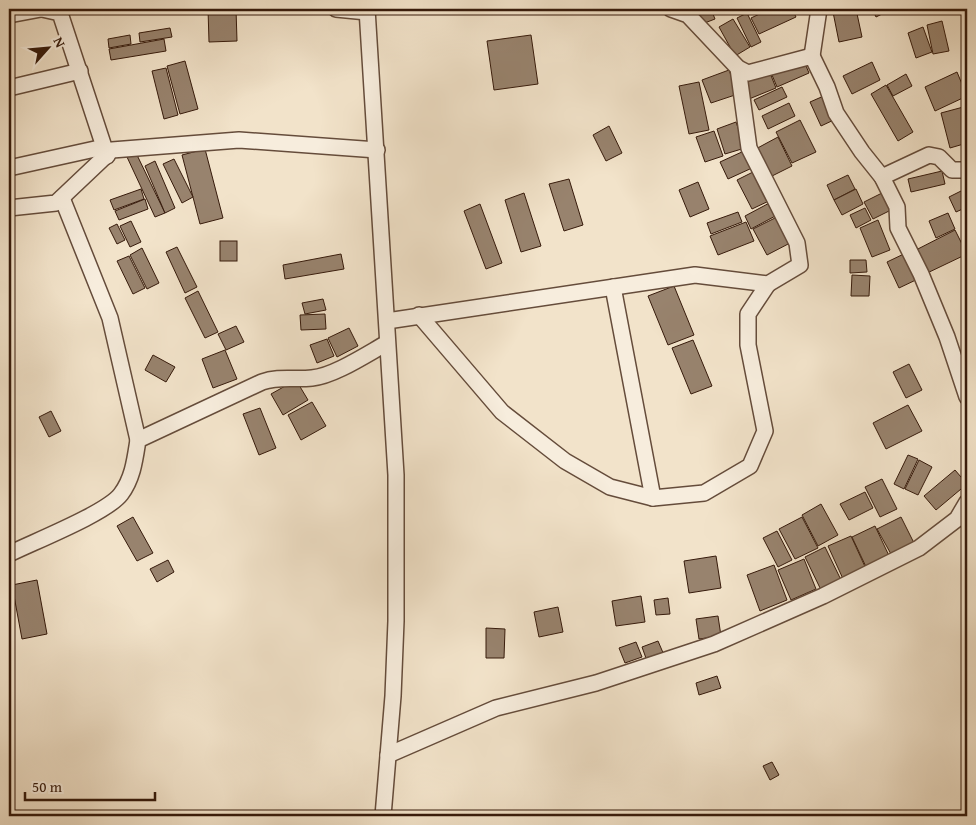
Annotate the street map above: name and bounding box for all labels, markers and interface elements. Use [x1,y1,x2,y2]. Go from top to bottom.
north arrow [22,22,72,72]
text: N [49,33,71,51]
scale bar [25,770,155,802]
text: 50 m [32,776,63,797]

